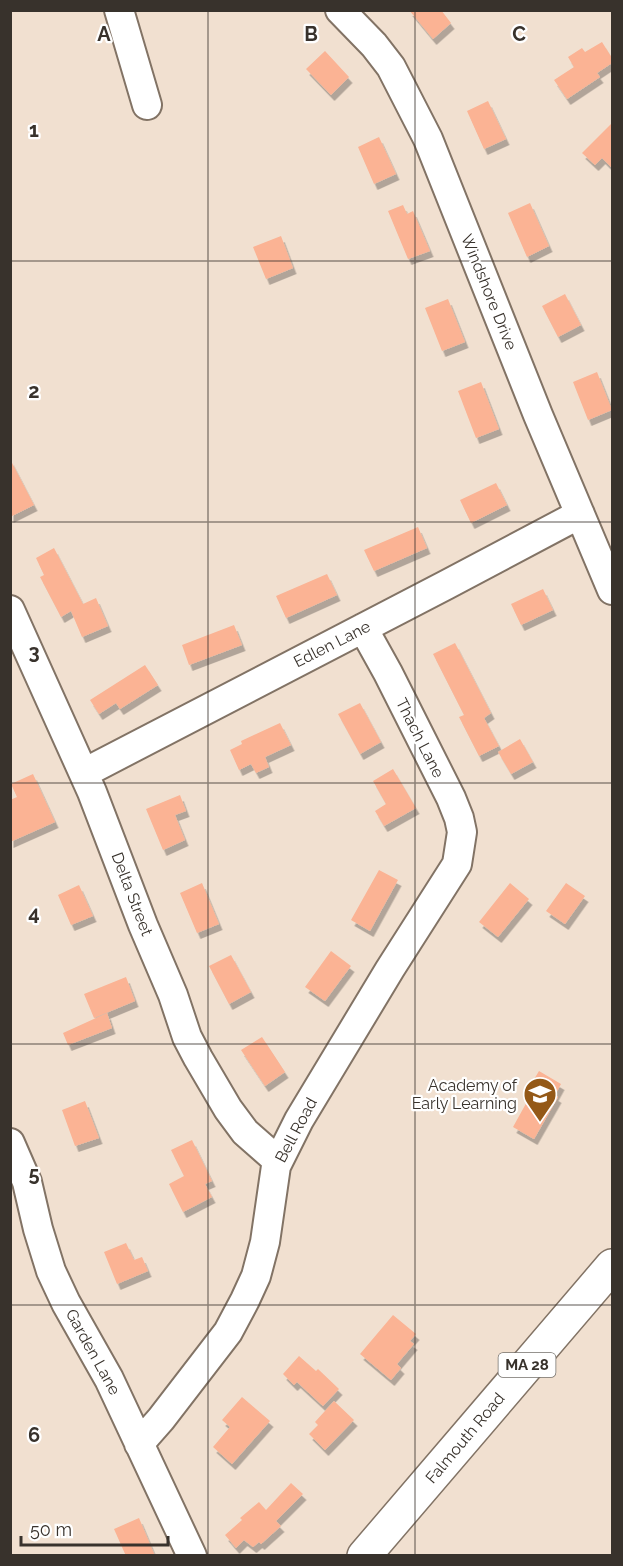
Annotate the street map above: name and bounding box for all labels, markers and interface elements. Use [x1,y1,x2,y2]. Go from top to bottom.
text: A [97,22,111,46]
text: B [304,22,318,46]
text: C [512,22,526,46]
text: 1 [29,118,39,142]
street label: Windshore Drive [457,231,521,353]
text: 2 [28,379,40,403]
street label: Edlen Lane [291,617,373,671]
text: 3 [28,640,40,664]
street label: Thach Lane [392,695,448,781]
street label: Delta Street [107,850,157,939]
text: 4 [28,901,40,925]
place label: Academy of Early Learning [412,1076,518,1113]
school or university icon: Academy of Early Learning [522,1076,558,1123]
street label: Bell Road [271,1094,321,1166]
text: 5 [28,1162,40,1186]
street label: Garden Lane [62,1306,124,1398]
road number: MA 28 [498,1353,556,1377]
street label: Falmouth Road [422,1389,508,1487]
text: 6 [28,1423,40,1447]
scale bar [21,1509,168,1547]
text: 50 m [30,1519,72,1540]

